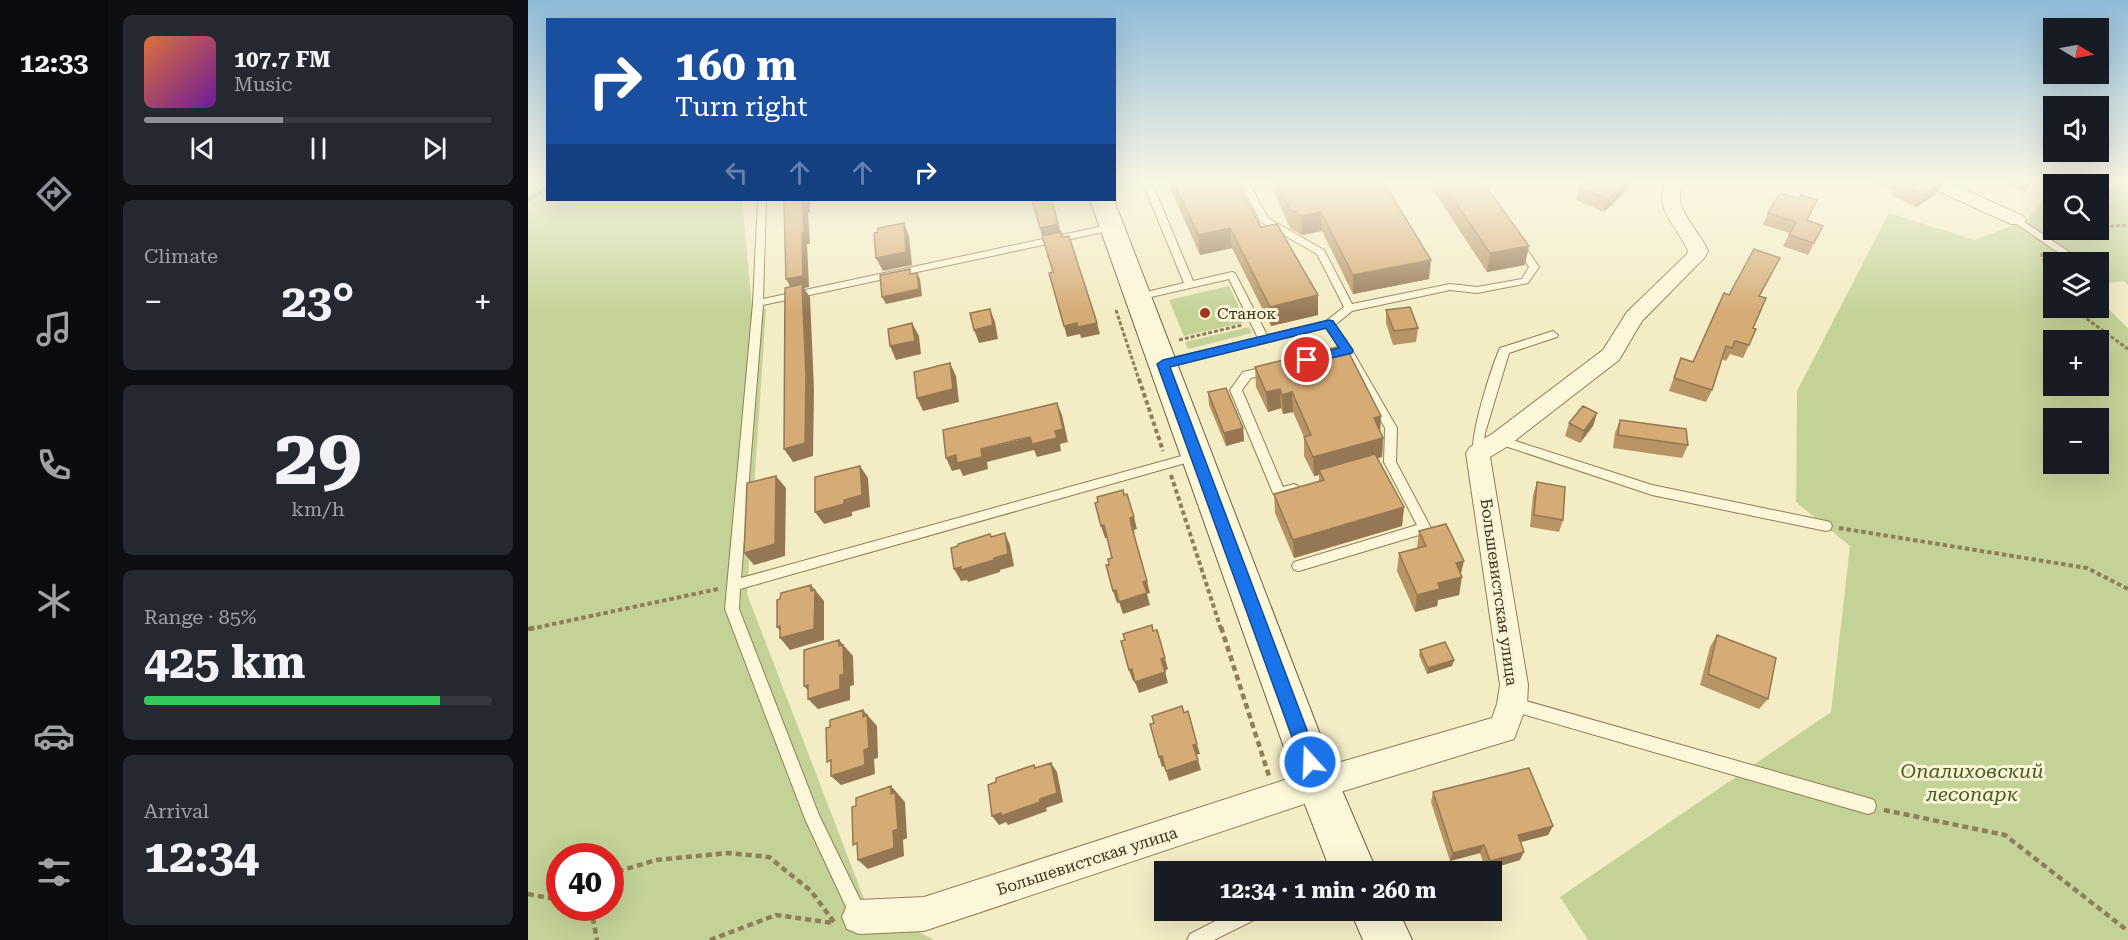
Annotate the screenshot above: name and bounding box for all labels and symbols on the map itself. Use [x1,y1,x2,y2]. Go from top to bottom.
north arrow [2043,18,2109,84]
place label: Станок [1217,304,1276,323]
marker: Станок [1198,306,1212,320]
pin [1281,334,1332,385]
street label: Большевистская улица [1476,497,1522,687]
position arrow [1278,730,1342,794]
park label: Опалиховский лесопарк [1901,759,2043,806]
street label: Большевистская улица [994,823,1180,899]
speed limit sign: 40 [546,843,624,921]

